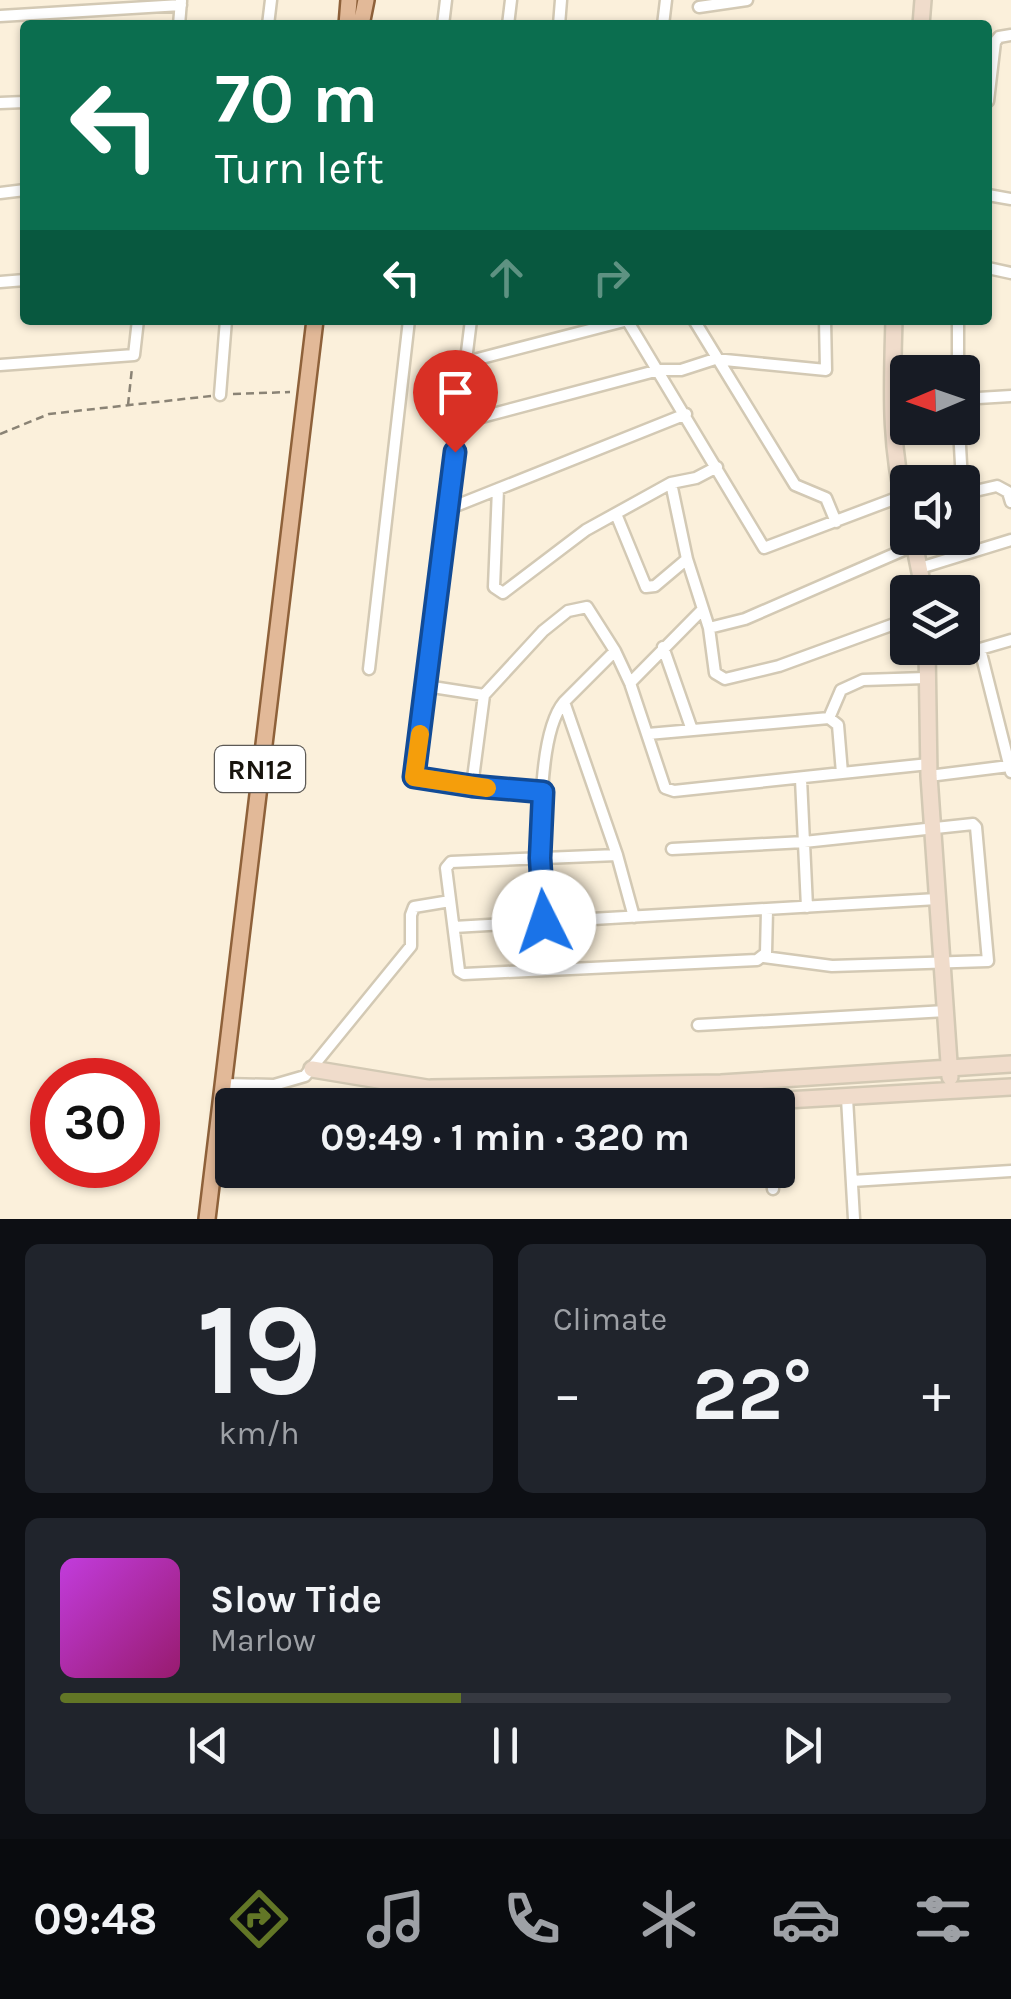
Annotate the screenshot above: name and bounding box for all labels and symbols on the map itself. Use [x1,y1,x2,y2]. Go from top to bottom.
pin [413,350,498,453]
north arrow [890,355,980,445]
road number: RN12 [215,746,305,792]
position arrow [492,870,596,974]
speed limit sign: 30 [30,1058,160,1188]

